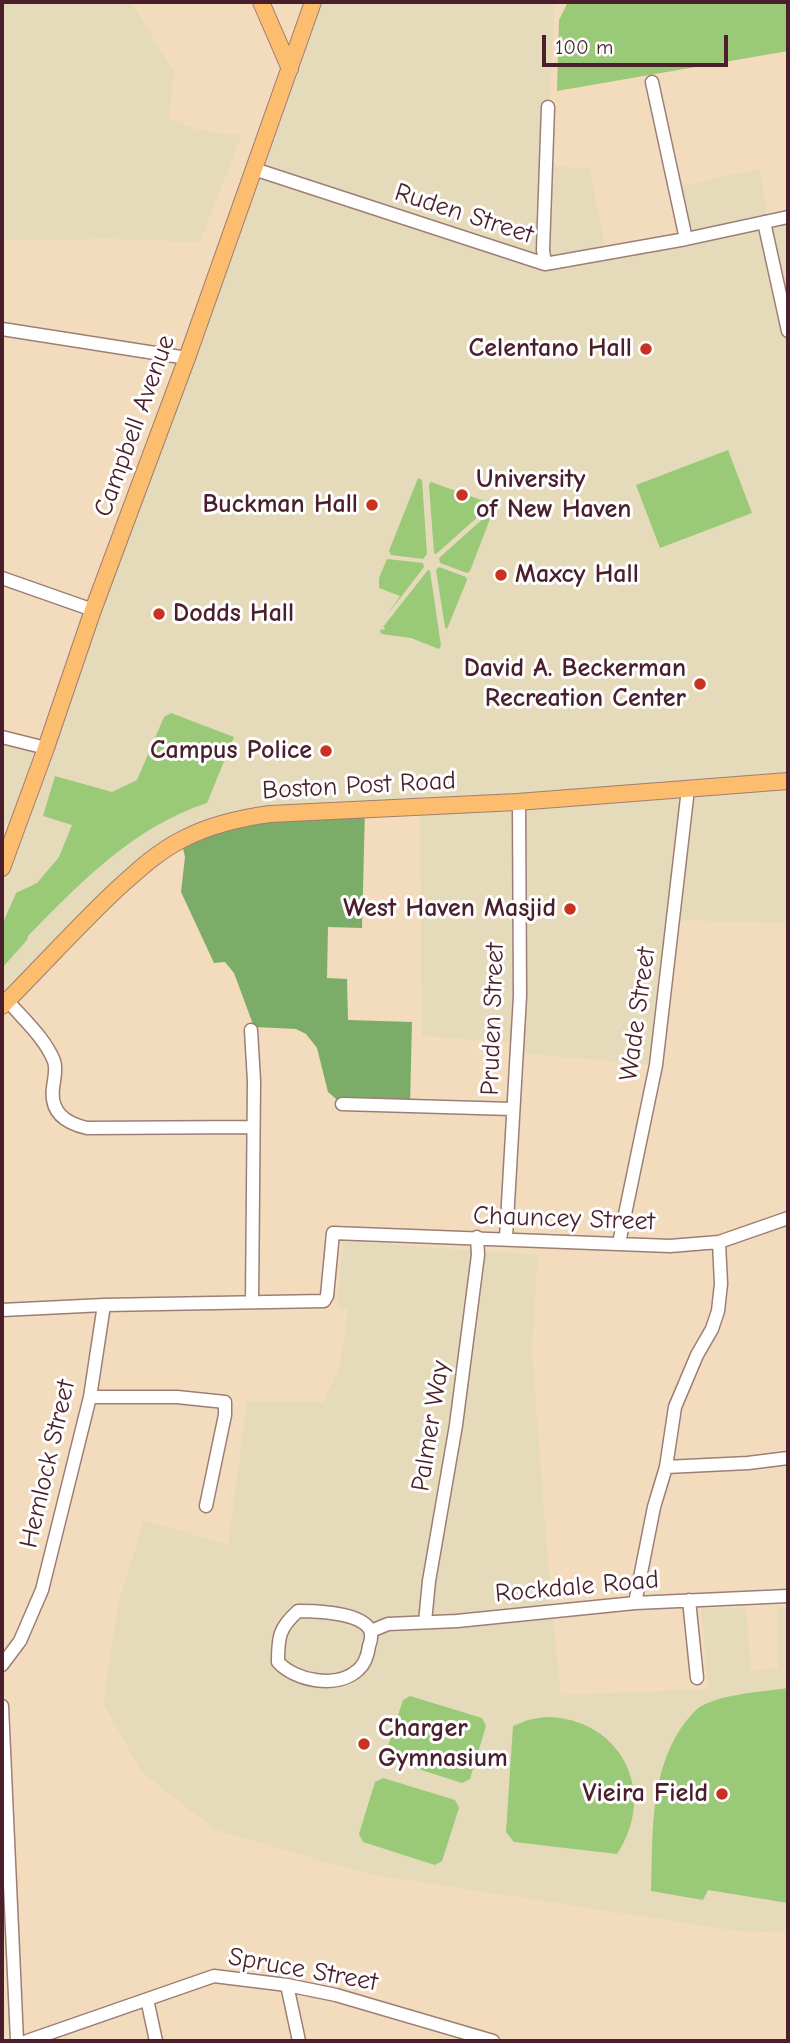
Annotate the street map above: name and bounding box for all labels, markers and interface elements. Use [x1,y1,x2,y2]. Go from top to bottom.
scale bar [545,21,730,65]
text: 100 m [555,35,613,59]
street label: Ruden Street [391,177,537,251]
street label: Campbell Avenue [88,331,182,521]
place label: Celentano Hall [469,333,632,365]
marker: Celentano Hall [638,341,654,357]
place label: University of New Haven [476,464,631,526]
marker: University of New Haven [454,487,470,503]
place label: Buckman Hall [202,489,358,521]
marker: Buckman Hall [364,497,380,513]
place label: Maxcy Hall [515,559,639,591]
marker: Maxcy Hall [493,567,509,583]
place label: Dodds Hall [173,598,294,630]
marker: Dodds Hall [151,606,167,622]
place label: David A. Beckerman Recreation Center [464,653,686,714]
marker: David A. Beckerman Recreation Center [692,676,708,692]
place label: Campus Police [150,735,312,767]
marker: Campus Police [318,743,334,759]
street label: Boston Post Road [261,765,457,807]
place label: West Haven Masjid [343,893,556,925]
marker: West Haven Masjid [562,901,578,917]
street label: Pruden Street [475,942,511,1096]
street label: Wade Street [613,945,663,1083]
street label: Chauncey Street [473,1200,655,1238]
street label: Palmer Way [405,1358,457,1494]
street label: Hemlock Street [13,1377,83,1551]
street label: Rockdale Road [494,1564,660,1610]
place label: Charger Gymnasium [378,1713,508,1774]
marker: Charger Gymnasium [356,1736,372,1752]
place label: Vieira Field [583,1778,708,1810]
marker: Vieira Field [714,1786,730,1802]
street label: Spruce Street [226,1942,380,1998]

